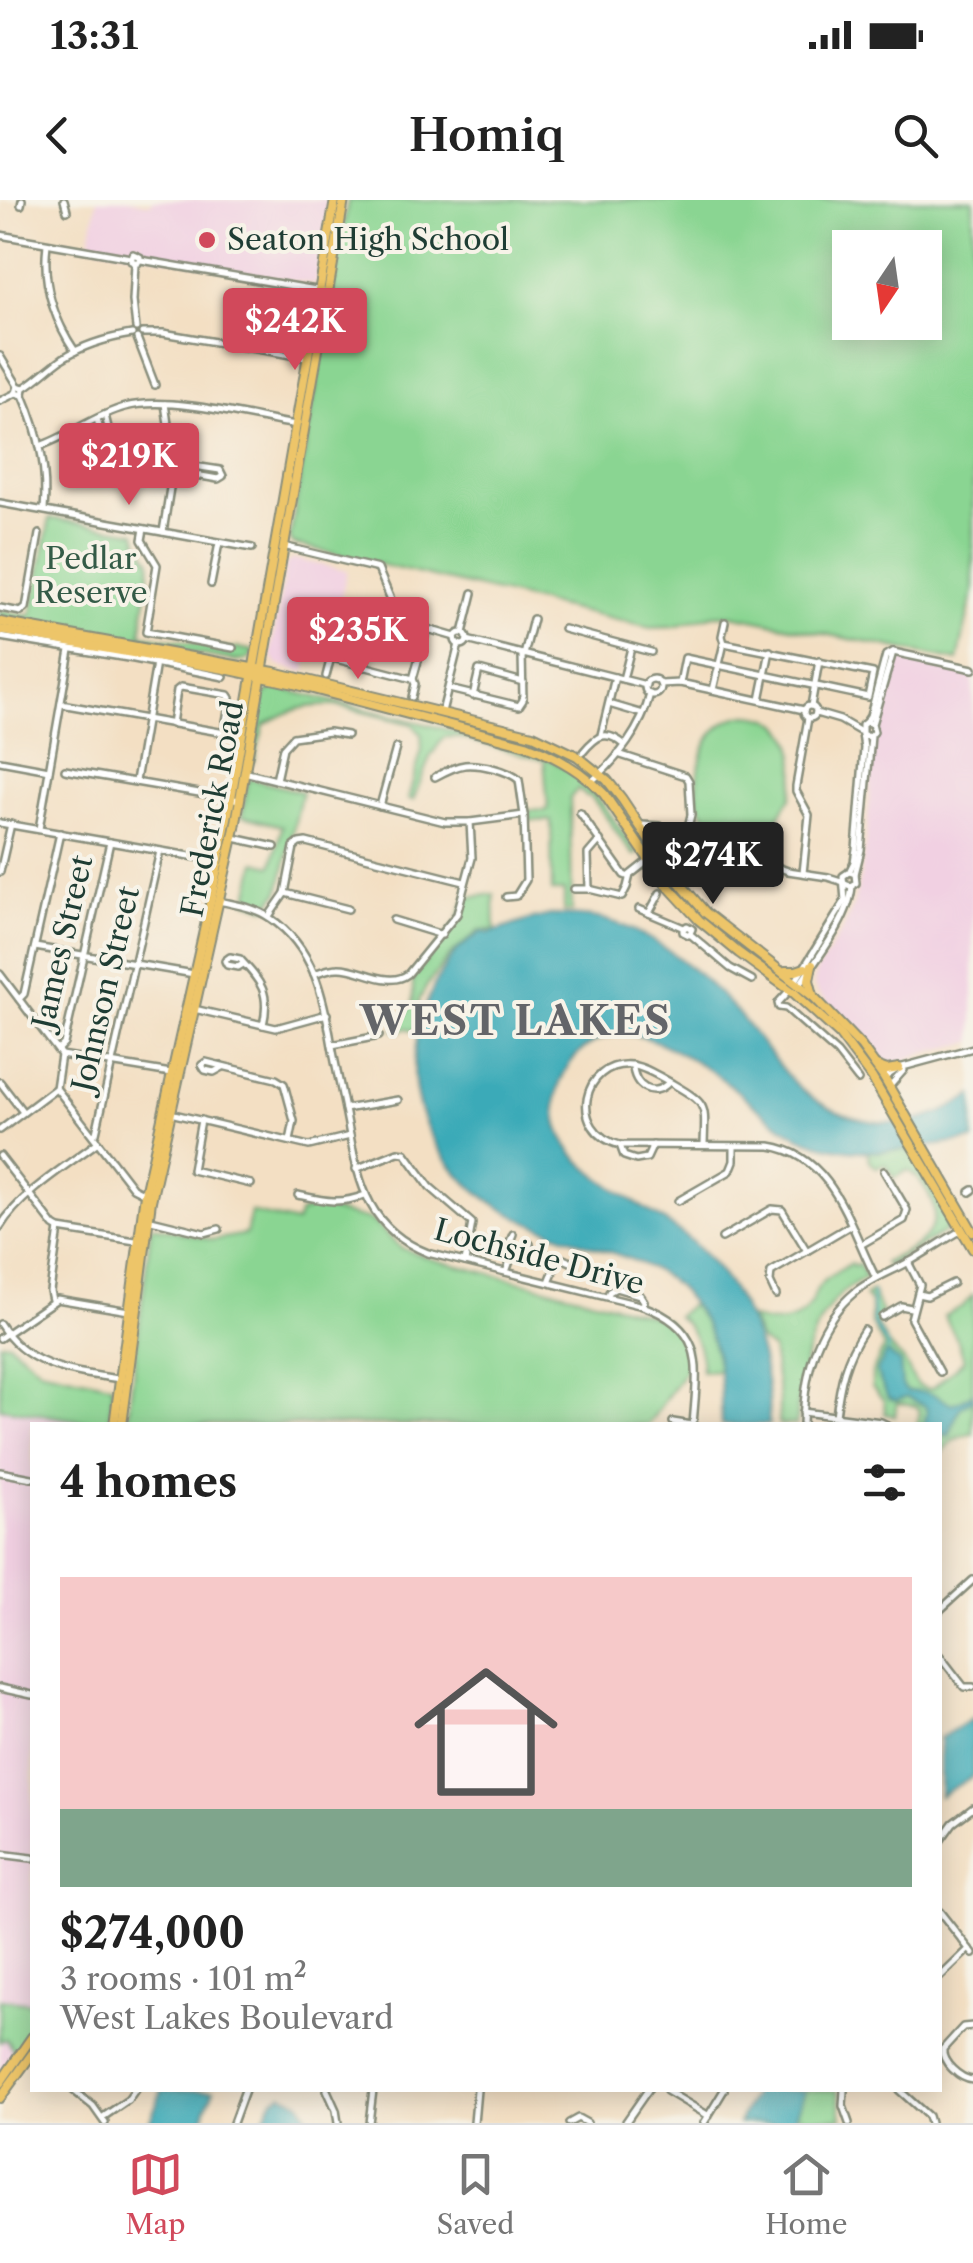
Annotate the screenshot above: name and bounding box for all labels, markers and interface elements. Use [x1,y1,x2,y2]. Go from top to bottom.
text: 13:31 [50,12,138,59]
text: Homiq [409,107,564,163]
icon: back [30,108,85,163]
icon: search [888,108,943,163]
place label: Seaton High School [227,221,509,258]
marker: Seaton High School [196,229,218,251]
north arrow [832,230,942,340]
map controls [832,230,942,340]
pin: $242K [225,288,365,373]
text: $242K [245,301,345,340]
pin: $219K [59,423,199,508]
text: $219K [81,436,177,475]
park label: Pedlar Reserve [34,540,148,611]
pin: $235K [288,597,428,682]
text: $235K [309,610,407,649]
street label: Frederick Road [173,697,252,920]
pin: $274K [643,822,783,907]
text: $274K [665,835,761,874]
street label: James Street [24,851,101,1036]
street label: Johnson Street [63,882,147,1099]
district label: WEST LAKES [359,996,672,1045]
street label: Lochside Drive [430,1211,648,1302]
icon: filters [857,1455,912,1510]
text: 4 homes [60,1456,237,1508]
icon: home [396,1642,576,1822]
text: $274,000 [60,1907,245,1959]
text: 3 rooms · 101 m² [60,1959,307,1998]
text: West Lakes Boulevard [60,1998,394,2037]
tab: Map [125,2147,186,2241]
tab: Saved [437,2147,514,2241]
tab: Home [765,2147,848,2241]

